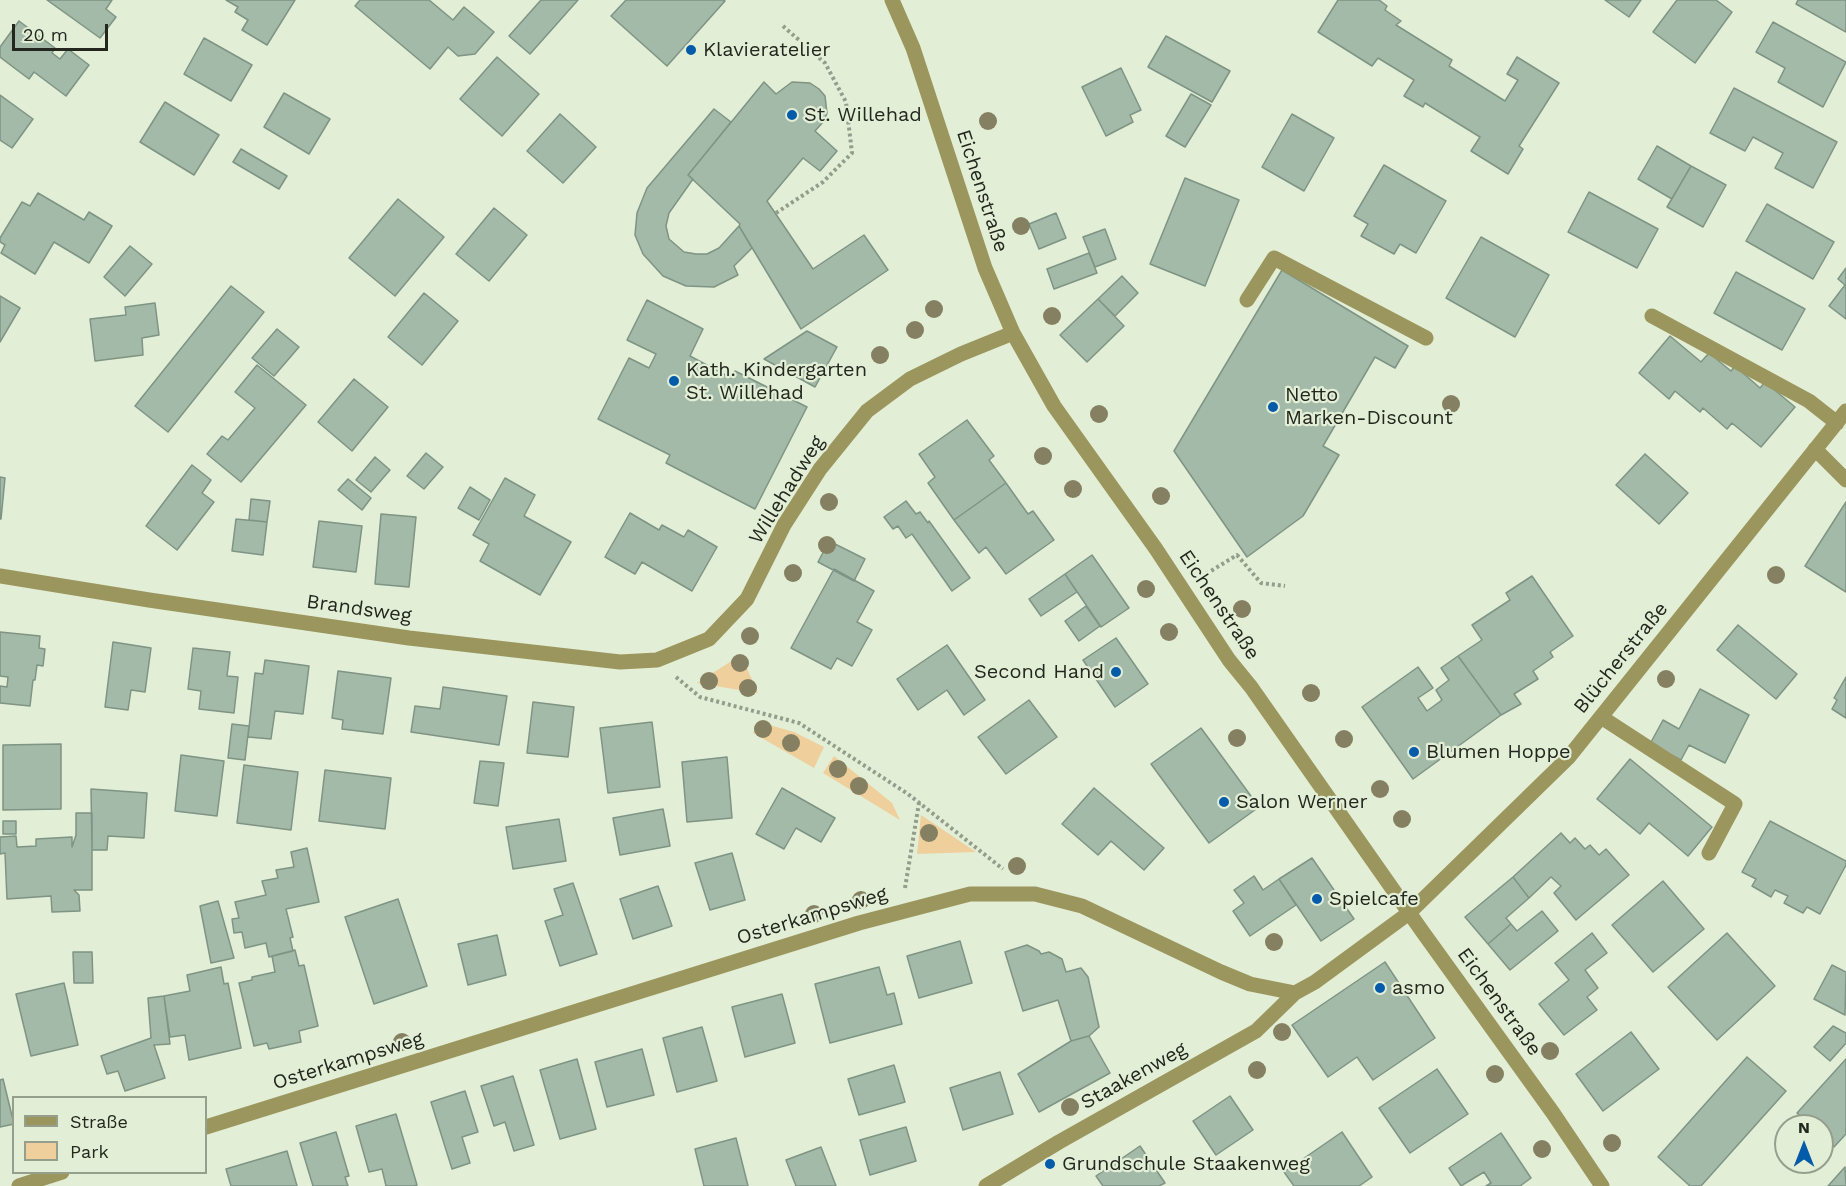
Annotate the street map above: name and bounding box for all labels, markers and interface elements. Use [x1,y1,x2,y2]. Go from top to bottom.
scale bar [15,12,111,50]
text: 20 m [23,24,68,45]
place label: Klavieratelier [703,38,830,62]
marker: Klavieratelier [684,43,698,57]
place label: St. Willehad [804,103,922,127]
marker: St. Willehad [785,108,799,122]
street label: Eichenstraße [951,127,1013,255]
place label: Kath. Kindergarten St. Willehad [686,358,867,405]
marker: Kath. Kindergarten St. Willehad [667,374,681,388]
place label: Netto Marken-Discount [1285,383,1453,430]
marker: Netto Marken-Discount [1266,400,1280,414]
street label: Willehadweg [744,431,830,549]
street label: Eichenstraße [1173,545,1265,665]
street label: Brandsweg [305,590,413,628]
street label: Blücherstraße [1569,597,1673,719]
place label: Second Hand [974,660,1104,684]
marker: Second Hand [1109,665,1123,679]
place label: Blumen Hoppe [1426,740,1570,764]
marker: Blumen Hoppe [1407,745,1421,759]
place label: Salon Werner [1236,790,1368,814]
marker: Salon Werner [1217,795,1231,809]
street label: Osterkampsweg [734,882,890,950]
place label: Spielcafe [1329,887,1419,911]
marker: Spielcafe [1310,892,1324,906]
street label: Eichenstraße [1452,943,1546,1061]
place label: asmo [1392,976,1445,1000]
marker: asmo [1373,981,1387,995]
street label: Osterkampsweg [270,1027,426,1095]
street label: Staakenweg [1077,1037,1191,1115]
legend [12,1096,207,1174]
text: Straße [70,1111,128,1132]
north arrow [1774,1114,1834,1174]
text: N [1798,1118,1810,1137]
text: Park [70,1141,109,1162]
place label: Grundschule Staakenweg [1062,1152,1310,1176]
marker: Grundschule Staakenweg [1043,1157,1057,1171]

